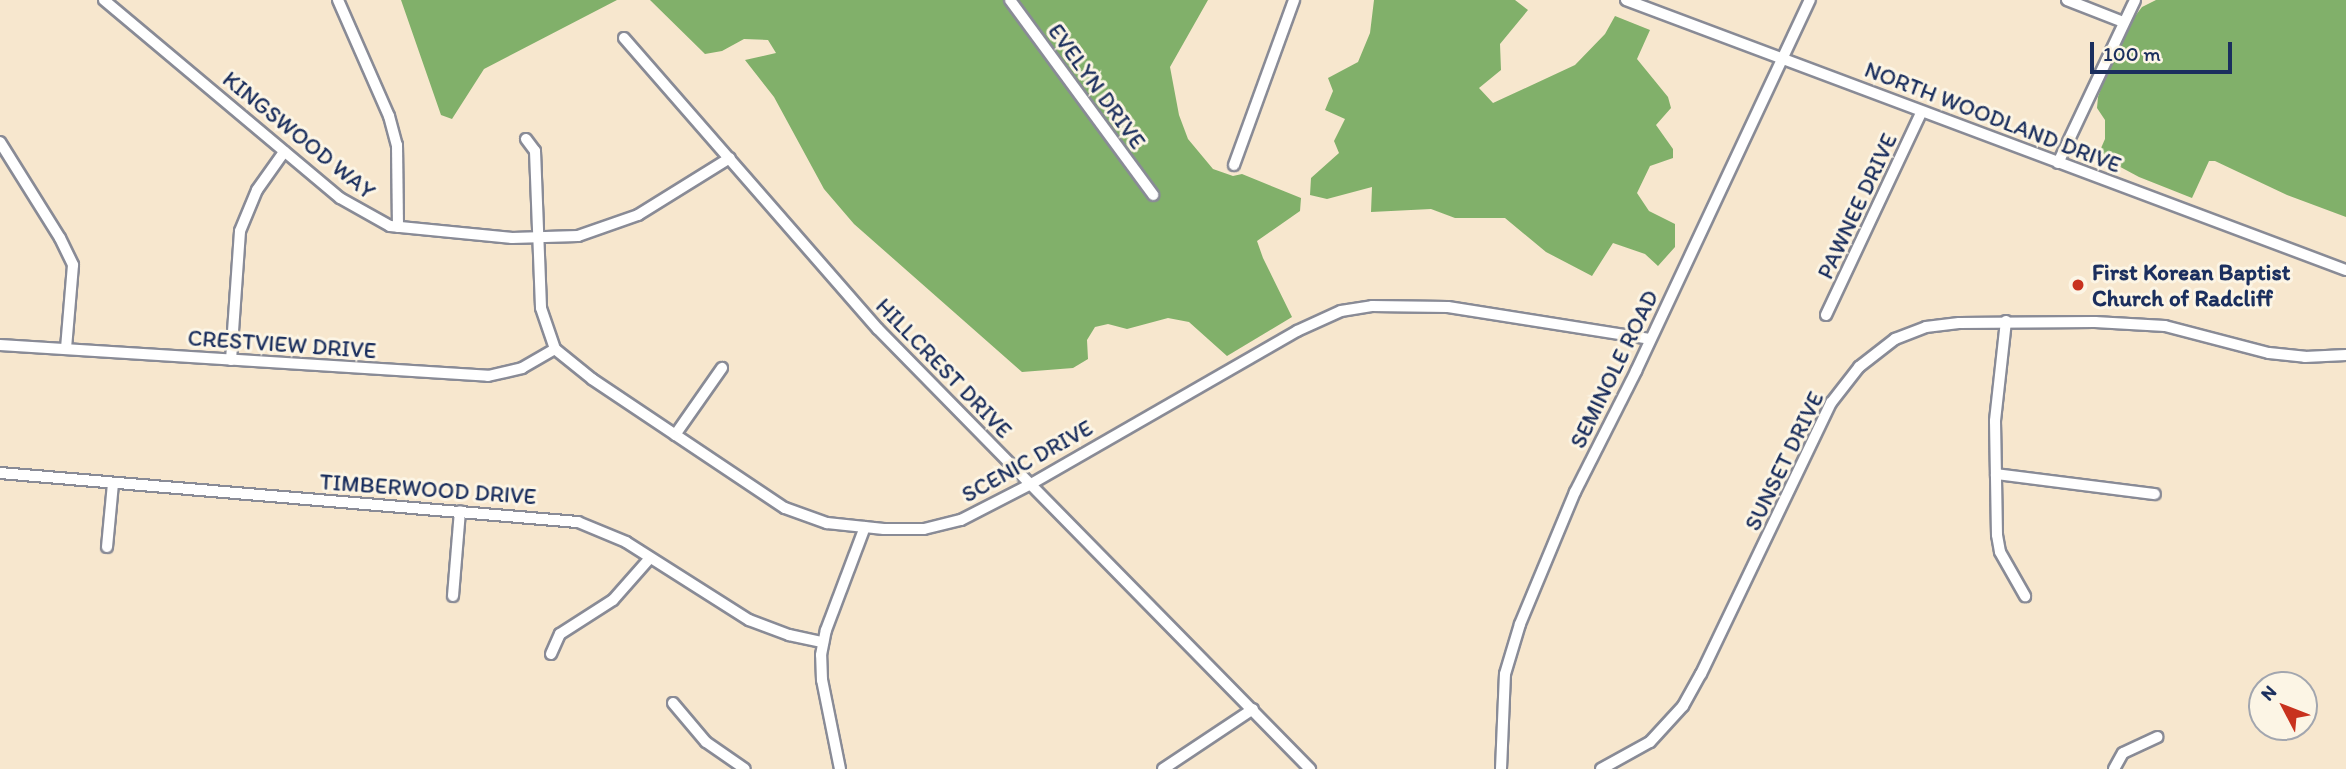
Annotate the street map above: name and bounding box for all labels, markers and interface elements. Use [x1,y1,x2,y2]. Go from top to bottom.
street label: EVELYN DRIVE [1042,18,1152,154]
scale bar [2094,28,2236,72]
text: 100 m [2103,41,2161,66]
street label: NORTH WOODLAND DRIVE [1860,55,2126,179]
street label: KINGSWOOD WAY [217,65,381,205]
street label: PAWNEE DRIVE [1811,129,1903,283]
place label: First Korean Baptist Church of Radcliff [2092,258,2291,312]
marker: First Korean Baptist Church of Radcliff [2070,277,2086,293]
street label: SEMINOLE ROAD [1564,286,1664,452]
street label: HILLCREST DRIVE [870,292,1018,444]
street label: CRESTVIEW DRIVE [187,324,377,364]
street label: SUNSET DRIVE [1738,387,1830,535]
street label: SCENIC DRIVE [956,413,1098,509]
street label: TIMBERWOOD DRIVE [317,468,539,510]
north arrow [2248,671,2318,741]
text: N [2256,680,2281,705]

